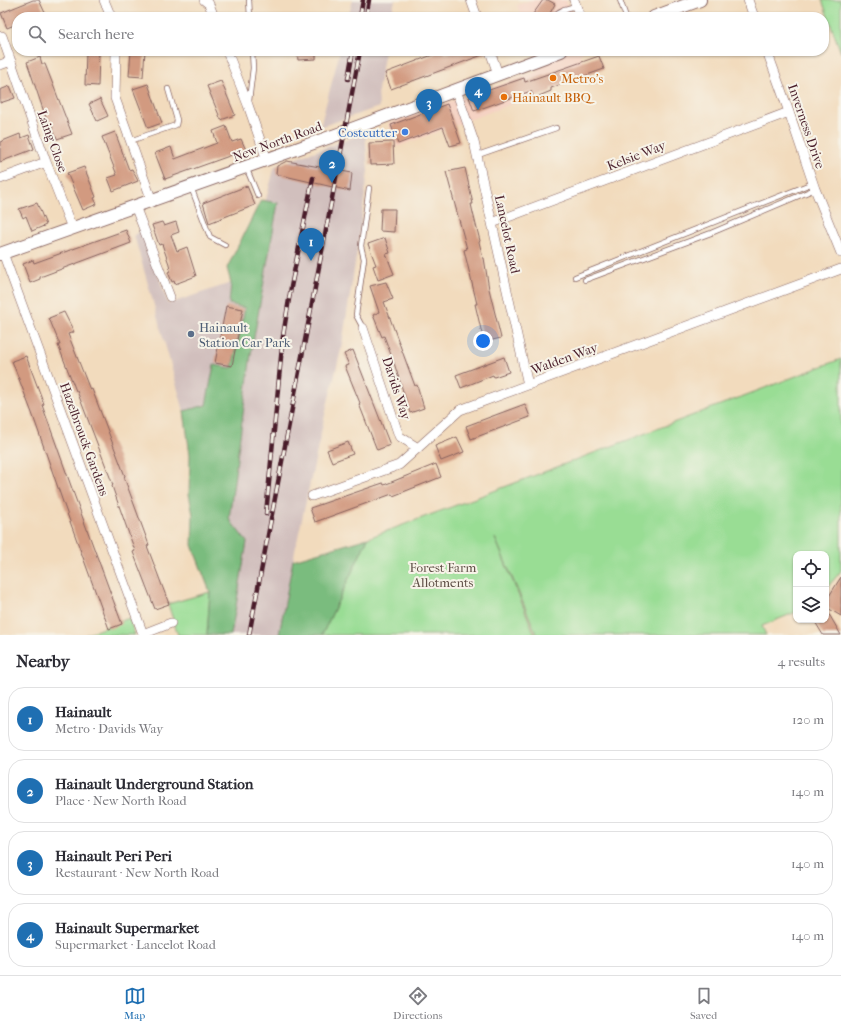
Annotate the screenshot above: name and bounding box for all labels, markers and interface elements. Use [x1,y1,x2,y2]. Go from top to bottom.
search box [12,12,829,56]
icon: search [26,23,48,45]
text: Search here [58,25,134,43]
place label: Metro's [561,71,604,86]
marker: Metro's [548,73,558,83]
pin: 4 [465,77,491,110]
street label: Inverness Drive [785,82,828,171]
pin: 3 [416,89,442,122]
place label: Hainault BBQ [512,90,595,105]
marker: Hainault BBQ [499,92,509,102]
street label: Laing Close [34,108,71,175]
street label: New North Road [231,118,325,165]
place label: Costcutter [338,125,397,140]
marker: Costcutter [400,127,410,137]
street label: Kelsie Way [605,137,669,174]
pin: 2 [319,150,345,183]
street label: Lancelot Road [492,193,523,276]
pin: 1 [298,228,324,261]
place label: Hainault Station Car Park [199,320,291,350]
marker: Hainault Station Car Park [186,329,196,339]
your location [473,331,493,351]
street label: Walden Way [528,339,601,378]
street label: Davids Way [379,355,414,423]
street label: Hazelbrouck Gardens [57,380,112,498]
map controls [793,551,829,623]
button: locate [793,551,829,587]
park label: Forest Farm Allotments [410,560,477,590]
button: layers [793,587,829,623]
text: Nearby [16,651,70,671]
text: 4 results [778,654,825,669]
text: Hainault [55,703,112,721]
text: 1 [28,712,32,727]
text: 120 m [792,712,824,727]
text: Metro · Davids Way [55,721,163,736]
text: Hainault Underground Station [55,775,253,793]
text: 2 [27,784,33,799]
text: 140 m [791,784,824,799]
text: Place · New North Road [55,793,187,808]
text: Hainault Peri Peri [55,847,172,865]
text: 3 [27,856,33,871]
text: 140 m [791,856,824,871]
text: Restaurant · New North Road [55,865,219,880]
text: Hainault Supermarket [55,919,199,937]
text: 4 [26,928,34,943]
text: 140 m [791,928,824,943]
text: Supermarket · Lancelot Road [55,937,216,952]
tab: Map [124,985,146,1022]
tab: Directions [393,985,443,1022]
tab: Saved [690,985,717,1022]

